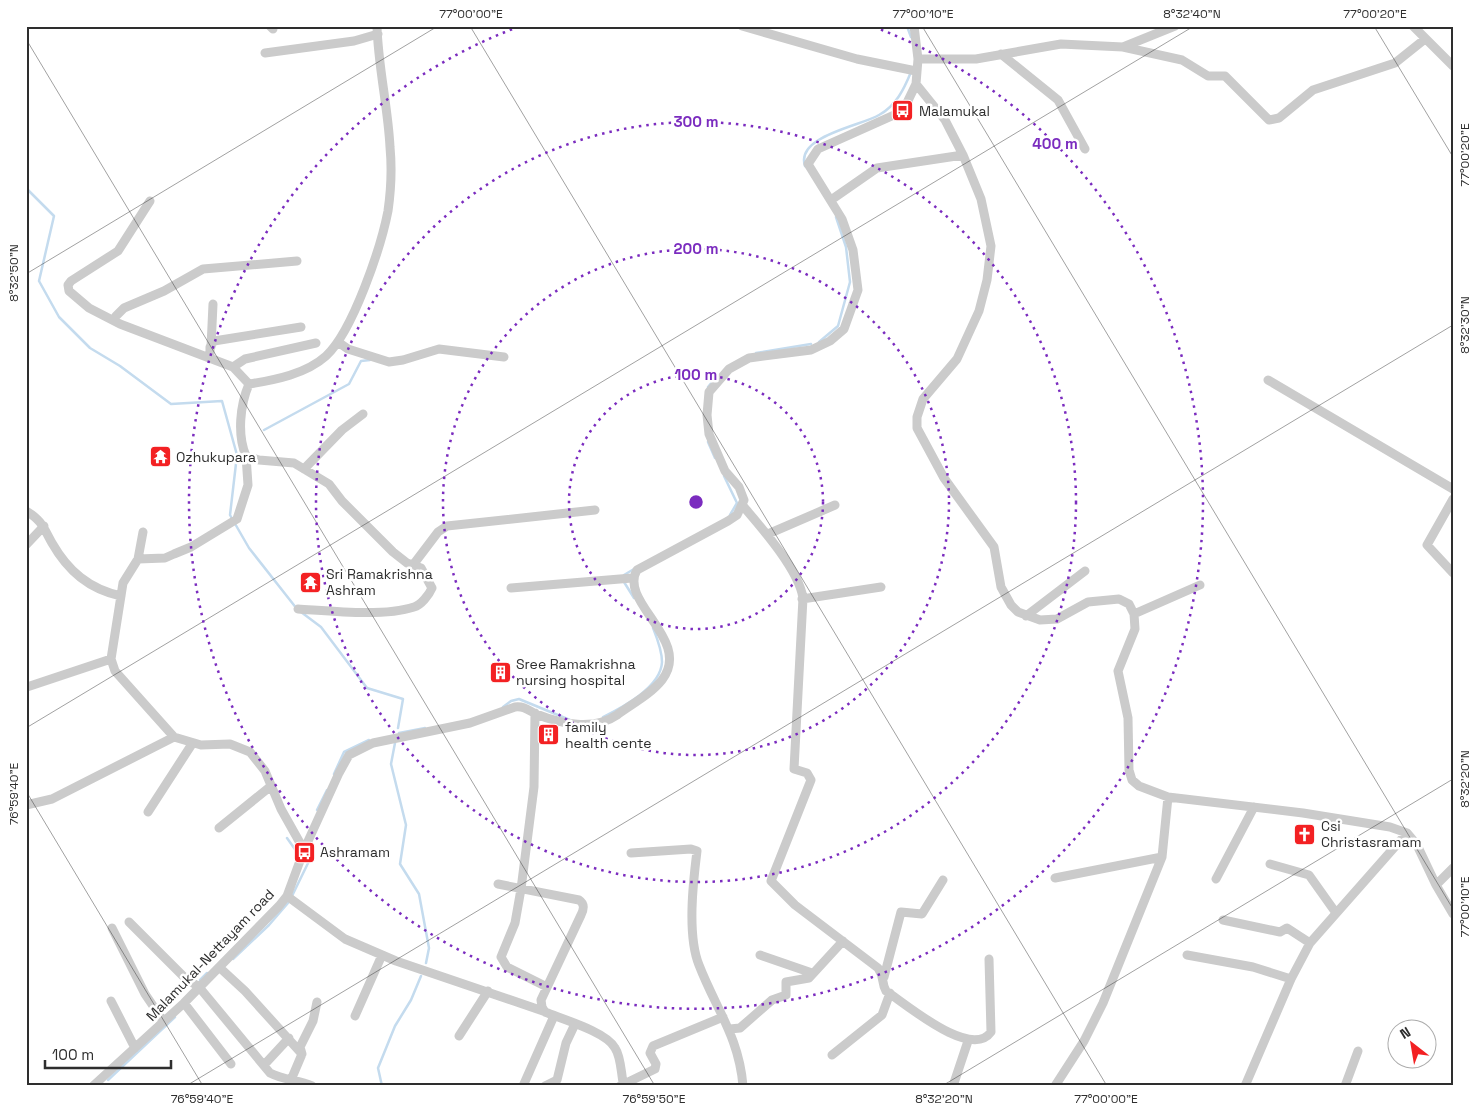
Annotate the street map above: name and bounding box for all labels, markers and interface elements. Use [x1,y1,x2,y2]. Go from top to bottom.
text: 77°00'00"E [439,6,503,22]
text: 77°00'10"E [892,6,954,22]
text: 8°32'40"N [1163,6,1221,22]
text: 77°00'20"E [1343,6,1407,22]
bus stop icon: Malamukal [891,99,915,123]
place label: Malamukal [919,102,990,120]
text: 300 m [673,112,719,131]
text: 77°00'20"E [1457,123,1473,187]
text: 400 m [1032,134,1078,153]
text: 200 m [674,239,718,258]
text: 8°32'50"N [6,244,22,302]
text: 8°32'30"N [1457,296,1473,354]
text: 100 m [675,365,717,384]
temple icon: Ozhukupara [148,445,172,469]
place label: Ozhukupara [176,448,256,466]
centre of rings [687,493,705,511]
place label: Sri Ramakrishna Ashram [326,565,433,599]
temple icon: Sri Ramakrishna Ashram [298,570,322,594]
place label: Sree Ramakrishna nursing hospital [516,655,636,689]
building icon: Sree Ramakrishna nursing hospital [488,660,512,684]
place label: family health cente [565,718,652,752]
building icon: family health cente [537,723,561,747]
text: 8°32'20"N [1457,750,1473,808]
text: 76°59'40"E [6,762,22,825]
place label: Csi Christasramam [1321,817,1422,851]
church icon: Csi Christasramam [1293,822,1317,846]
bus stop icon: Ashramam [292,840,316,864]
place label: Ashramam [320,843,390,861]
text: 77°00'10"E [1457,876,1473,938]
street label: Malamukal-Nettayam road [142,885,278,1025]
north arrow [1386,1020,1436,1070]
text: N [1397,1023,1414,1043]
scale bar [45,1037,171,1069]
text: 100 m [52,1045,94,1064]
text: 76°59'40"E [171,1091,234,1107]
text: 76°59'50"E [623,1091,686,1107]
text: 8°32'20"N [915,1091,973,1107]
text: 77°00'00"E [1074,1091,1138,1107]

